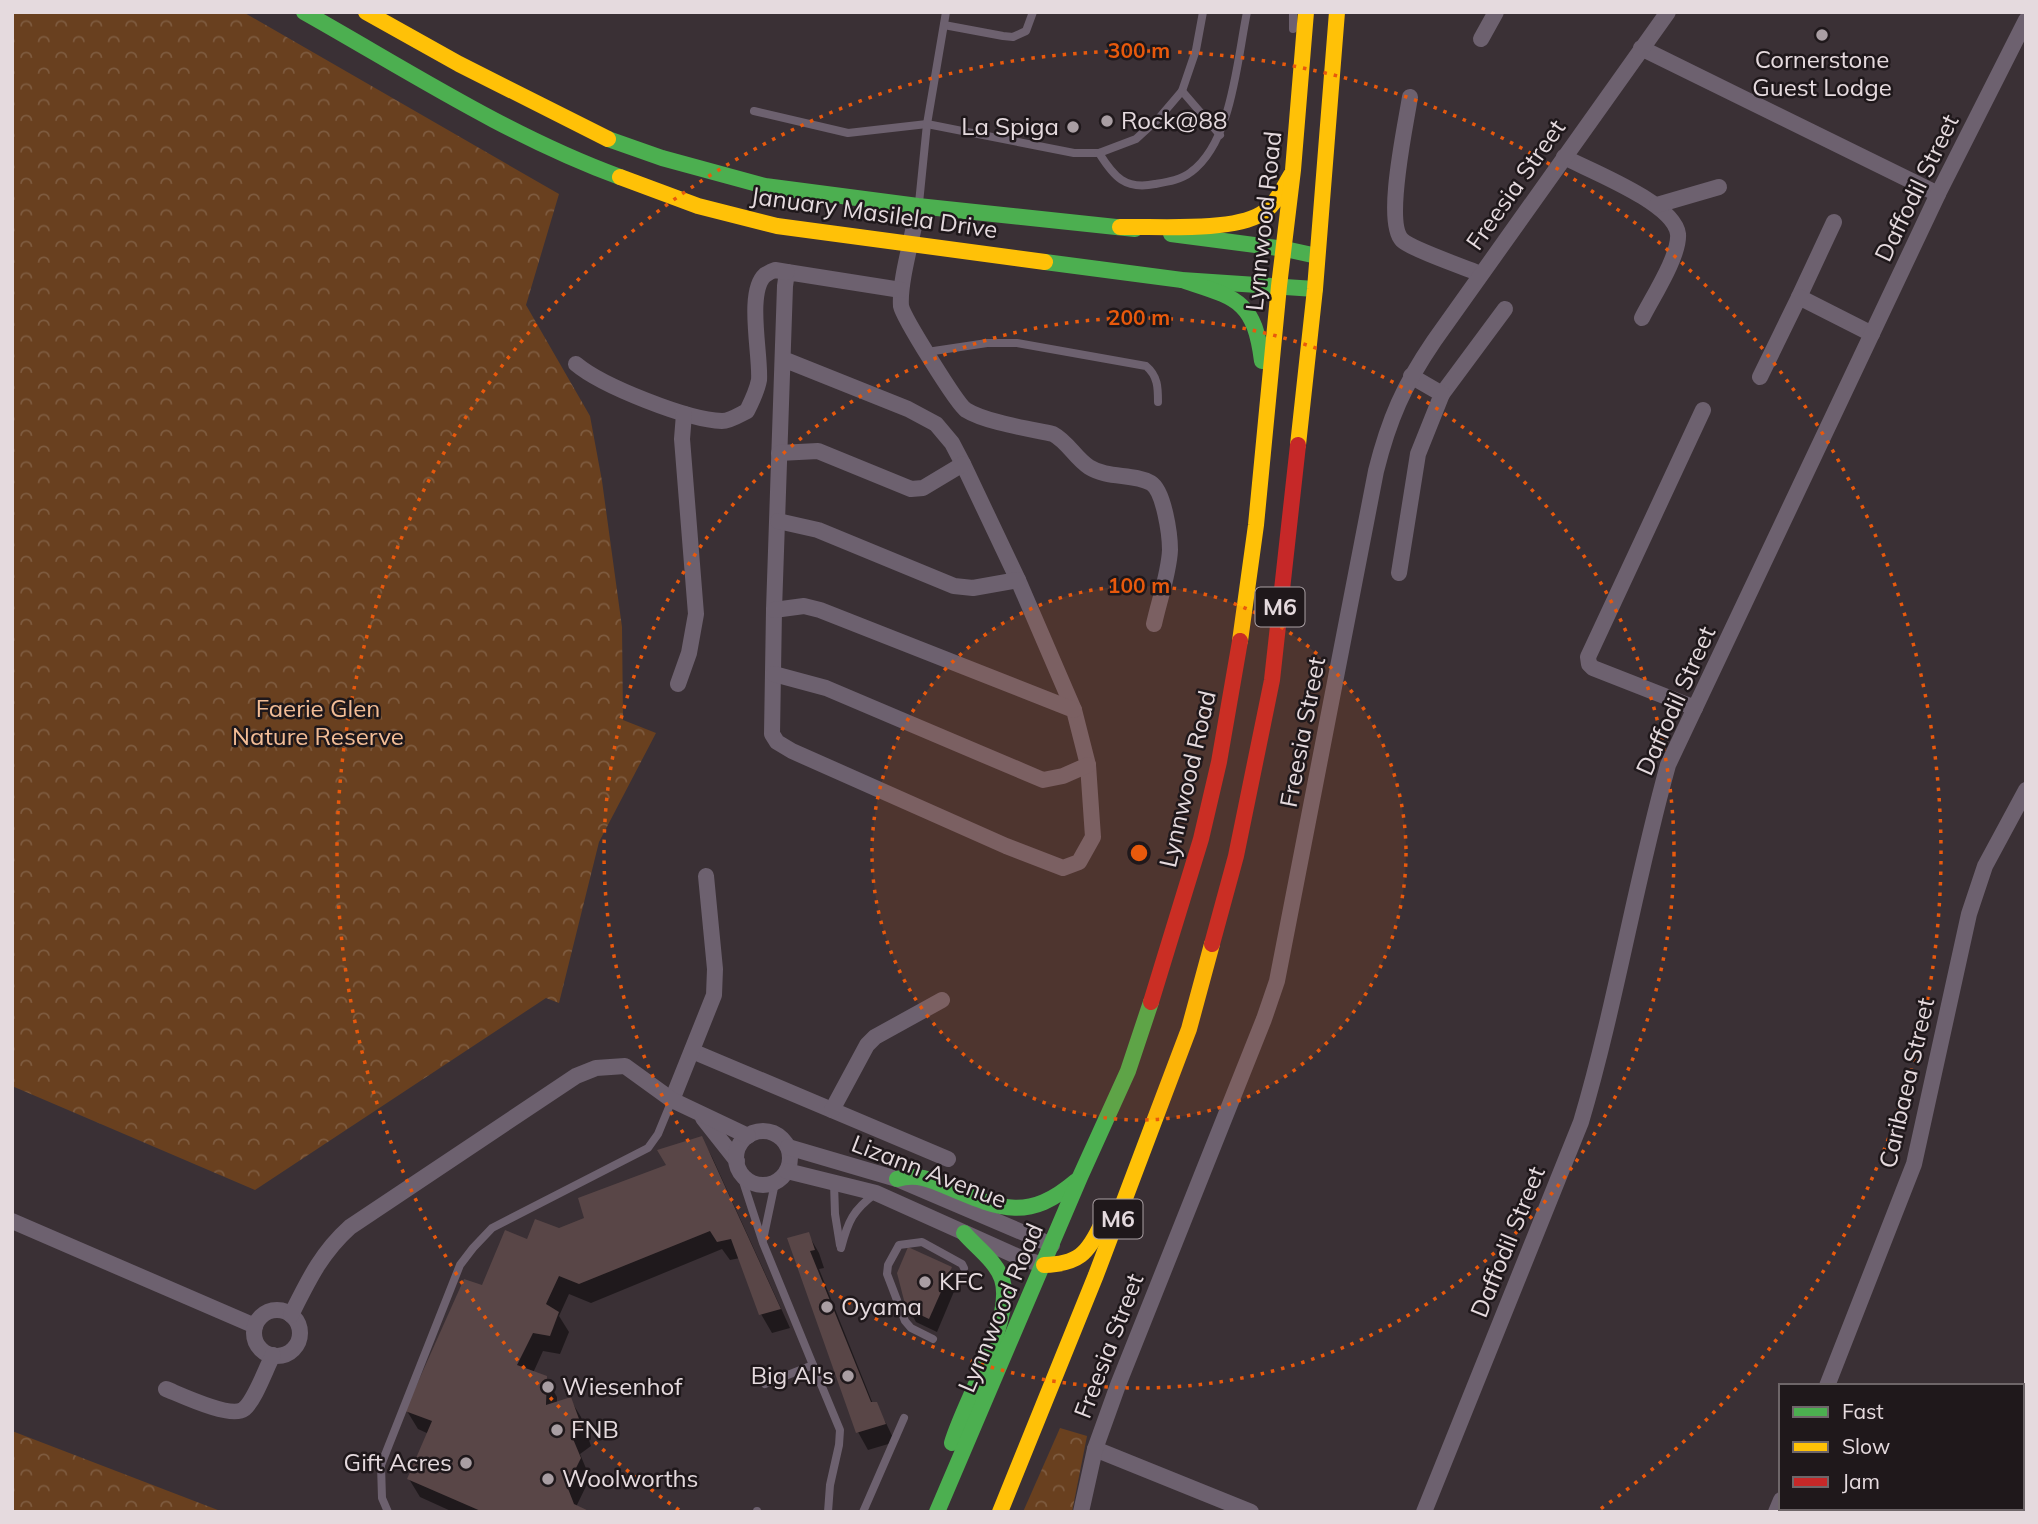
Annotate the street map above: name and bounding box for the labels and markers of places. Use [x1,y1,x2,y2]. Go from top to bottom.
marker: Cornerstone Guest Lodge [1814,27,1830,43]
place label: Cornerstone Guest Lodge [1752,44,1892,102]
place label: Rock@88 [1121,105,1227,135]
place label: La Spiga [961,111,1059,141]
marker: Rock@88 [1099,113,1115,129]
marker: La Spiga [1065,119,1081,135]
centre of rings [1127,841,1151,865]
place label: KFC [939,1266,984,1296]
marker: KFC [917,1274,933,1290]
place label: Oyama [841,1291,922,1321]
marker: Oyama [819,1299,835,1315]
place label: Big Al's [751,1360,834,1390]
marker: Big Al's [840,1368,856,1384]
place label: Wiesenhof [562,1371,683,1401]
marker: Wiesenhof [540,1379,556,1395]
place label: FNB [571,1414,619,1444]
marker: FNB [549,1422,565,1438]
place label: Gift Acres [344,1447,452,1477]
marker: Gift Acres [458,1455,474,1471]
place label: Woolworths [562,1463,699,1493]
marker: Woolworths [540,1471,556,1487]

